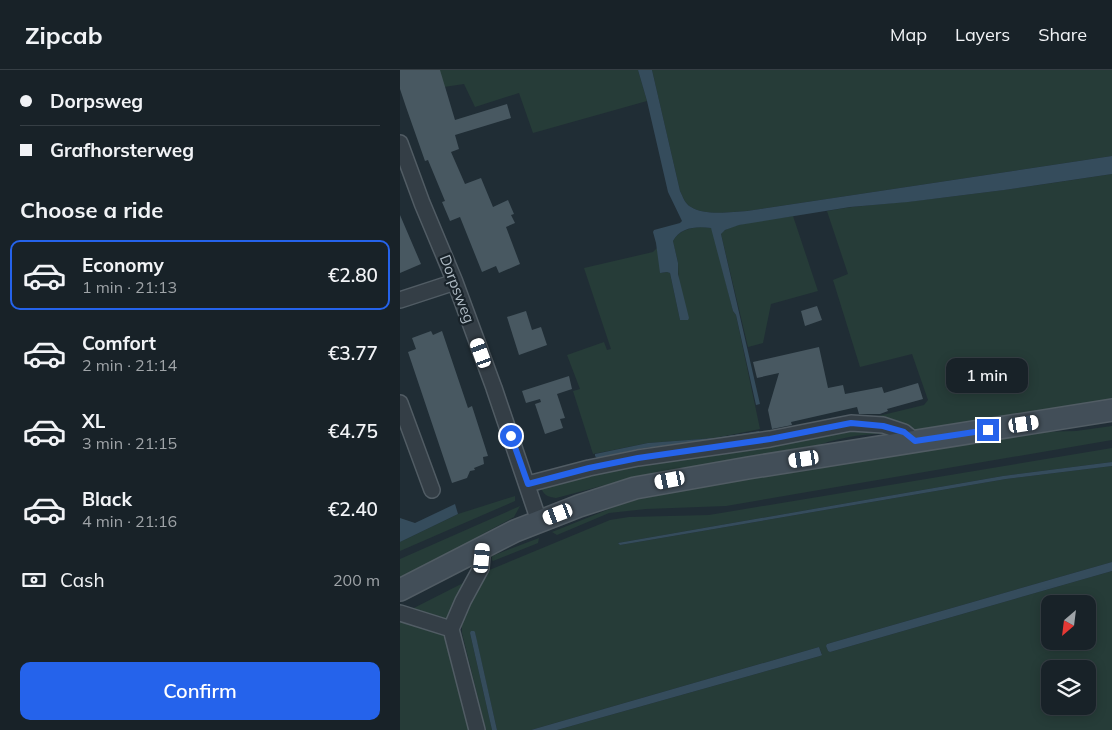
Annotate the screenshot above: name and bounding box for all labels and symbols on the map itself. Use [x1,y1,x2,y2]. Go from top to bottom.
street label: Dorpsweg [436,252,479,326]
car [468,336,493,370]
callout: 1 min [947,358,1029,392]
car [1008,414,1039,434]
route end [977,419,999,441]
route start [500,425,522,447]
car [788,449,819,469]
car [653,470,686,490]
car [541,502,574,526]
car [473,542,490,574]
north arrow [1041,595,1096,650]

